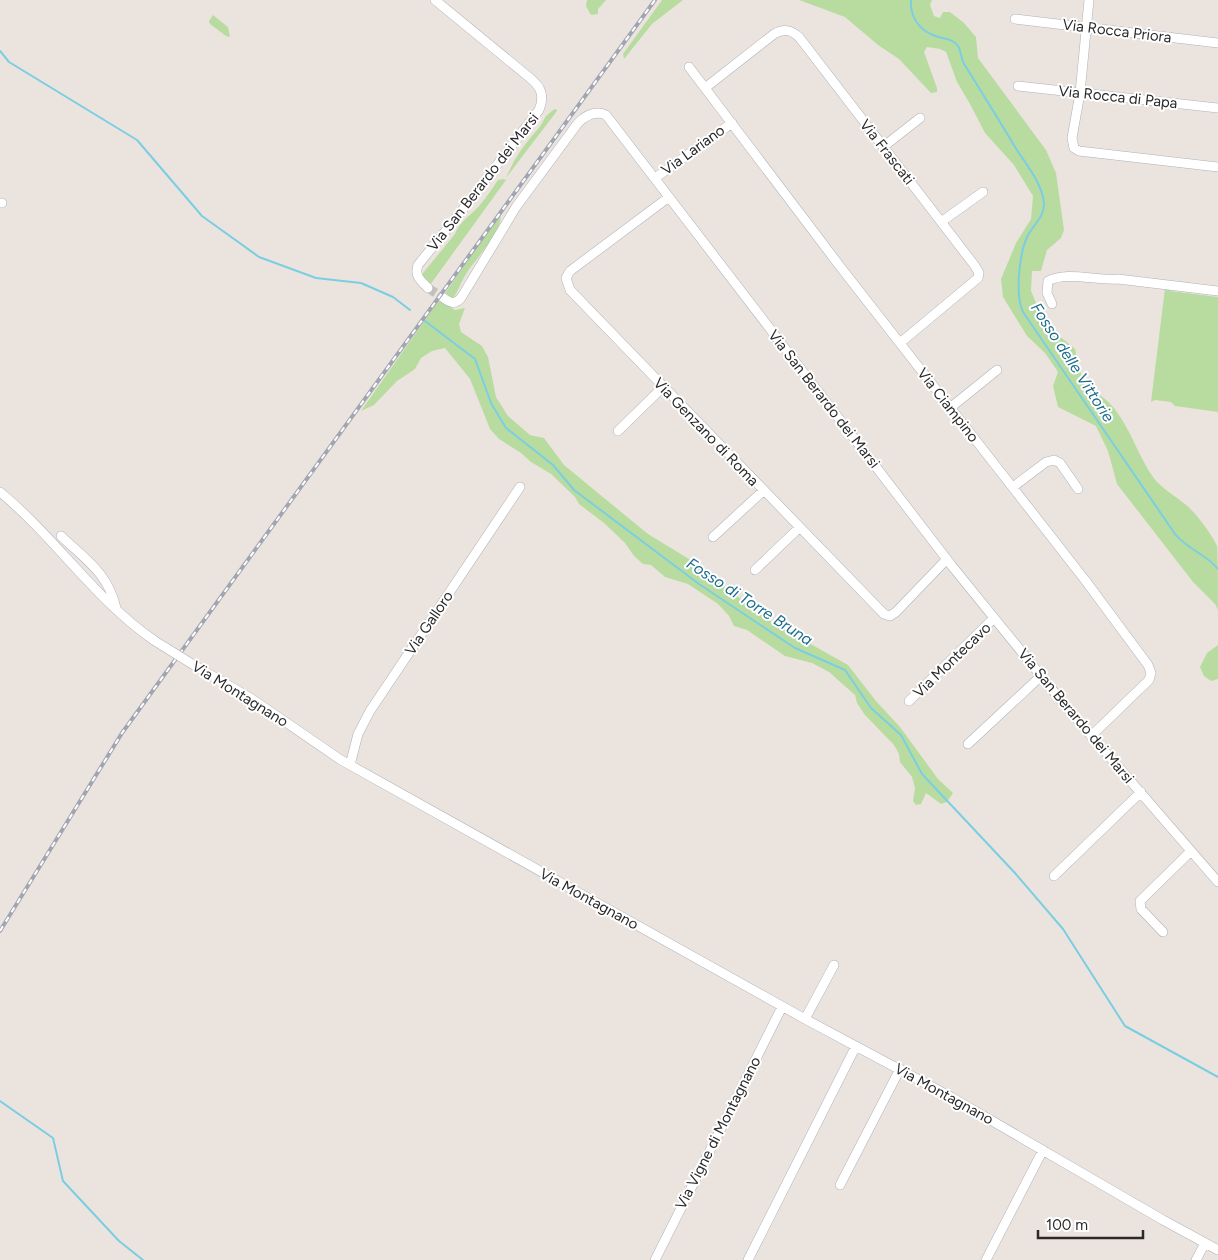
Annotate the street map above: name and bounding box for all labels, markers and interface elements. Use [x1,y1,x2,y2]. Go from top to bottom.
street label: Via Rocca Priora [1062,15,1172,47]
street label: Via Rocca di Papa [1058,82,1178,112]
street label: Via San Berardo dei Marsi [423,109,543,255]
street label: Via Frascati [856,116,918,188]
street label: Via Lariano [658,121,728,179]
water label: Fosso delle Vittorie [1027,299,1118,426]
street label: Via San Berardo dei Marsi [764,326,884,472]
street label: Via Ciampino [913,364,983,446]
street label: Via Genzano di Roma [650,374,762,490]
water label: Fosso di Torre Bruna [683,554,816,649]
street label: Via Galloro [401,587,457,658]
street label: Via Montecavo [909,618,995,701]
street label: Via San Berardo dei Marsi [1014,645,1138,787]
street label: Via Montagnano [189,657,292,731]
street label: Via Montagnano [536,864,642,934]
street label: Via Vigne di Montagnano [672,1053,765,1212]
street label: Via Montagnano [891,1059,997,1129]
scale bar [1038,1208,1143,1240]
text: 100 m [1046,1216,1088,1234]

